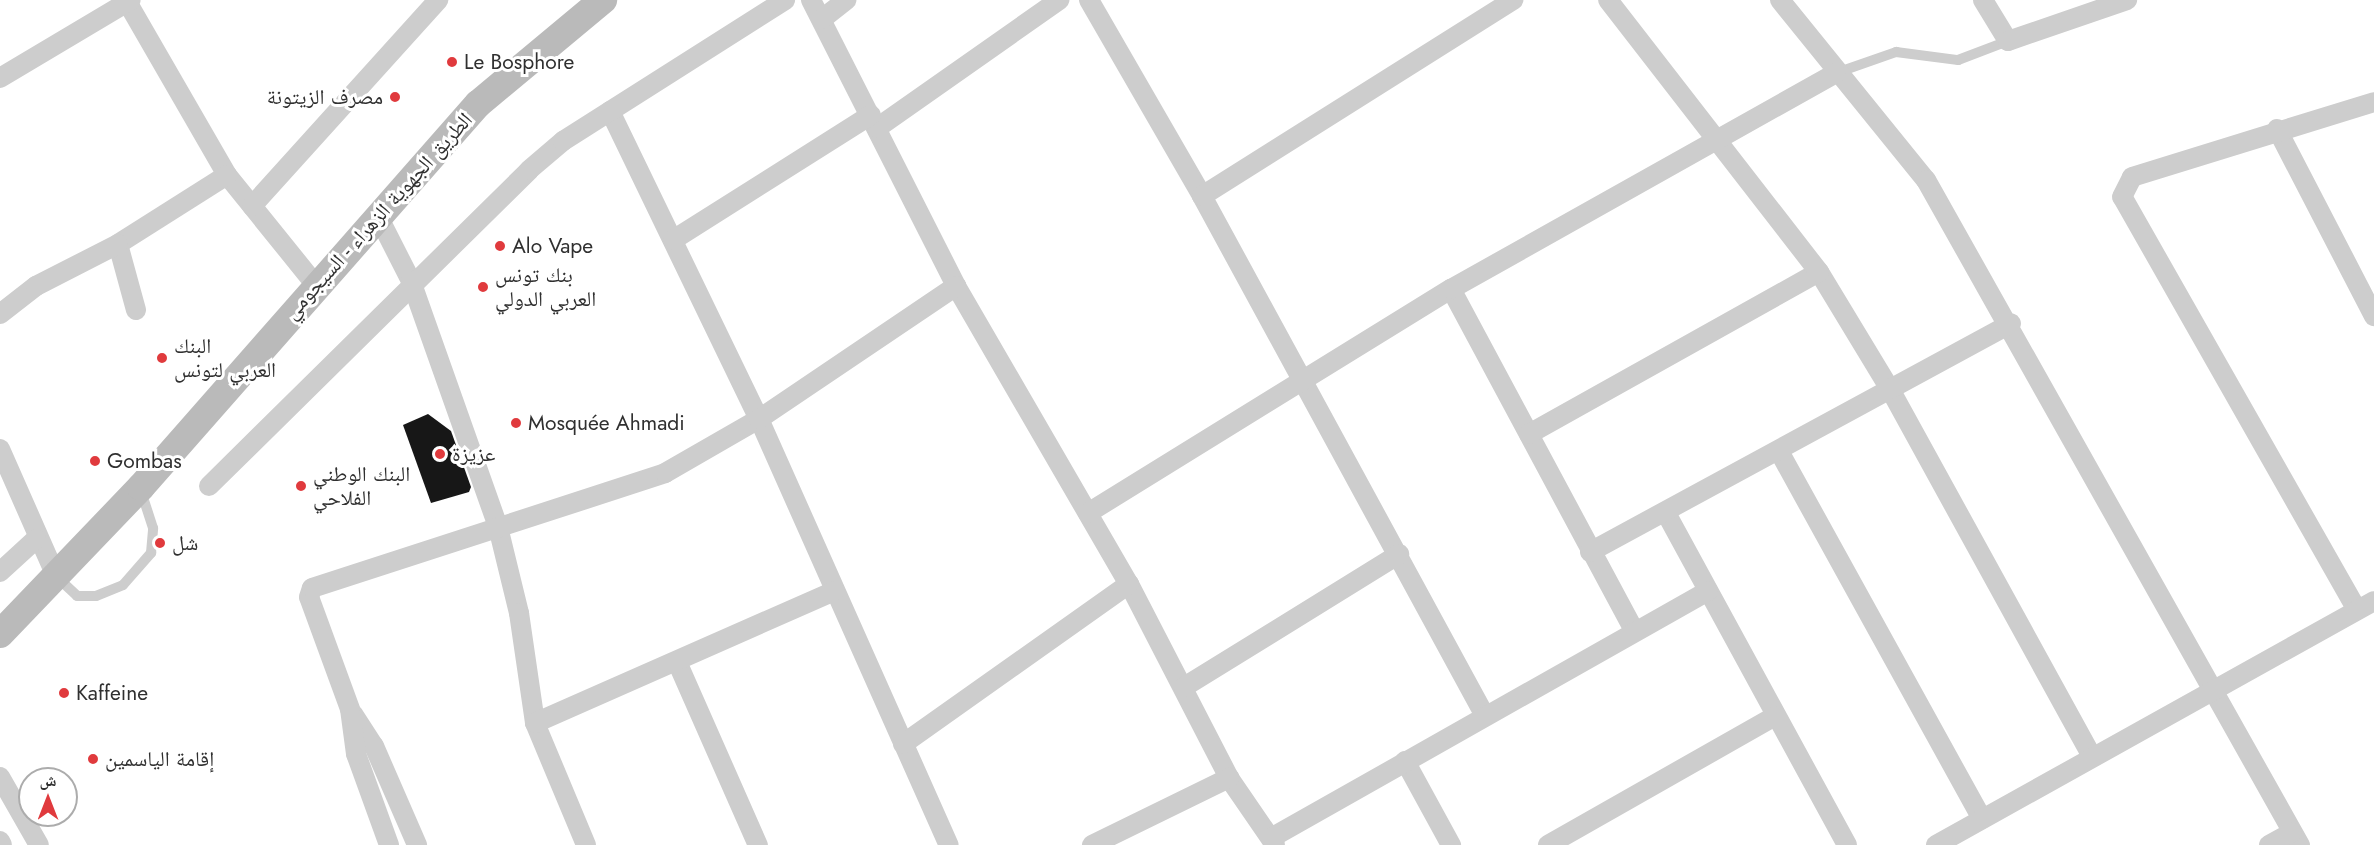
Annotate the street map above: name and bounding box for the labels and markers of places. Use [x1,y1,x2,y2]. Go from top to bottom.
place label: Le Bosphore [464,49,574,75]
marker: Le Bosphore [445,55,459,69]
place label: مصرف الزيتونة [267,84,383,110]
marker: مصرف الزيتونة [388,90,402,104]
place label: Alo Vape [512,233,593,259]
marker: Alo Vape [493,239,507,253]
place label: بنك تونس العربي الدولي [495,262,596,312]
marker: بنك تونس العربي الدولي [476,280,490,294]
place label: البنك العربي لتونس [174,333,276,383]
marker: البنك العربي لتونس [155,351,169,365]
place label: Mosquée Ahmadi [528,410,685,436]
marker: Mosquée Ahmadi [509,416,523,430]
place label: عزيزة [452,441,495,467]
marker: عزيزة [433,447,447,461]
place label: Gombas [107,448,182,474]
marker: Gombas [88,454,102,468]
place label: البنك الوطني الفلاحي [313,461,410,511]
marker: البنك الوطني الفلاحي [294,479,308,493]
place label: شل [172,530,198,556]
marker: شل [153,536,167,550]
place label: Kaffeine [76,680,148,706]
marker: Kaffeine [57,686,71,700]
place label: إقامة الياسمين [105,746,214,772]
marker: إقامة الياسمين [86,752,100,766]

